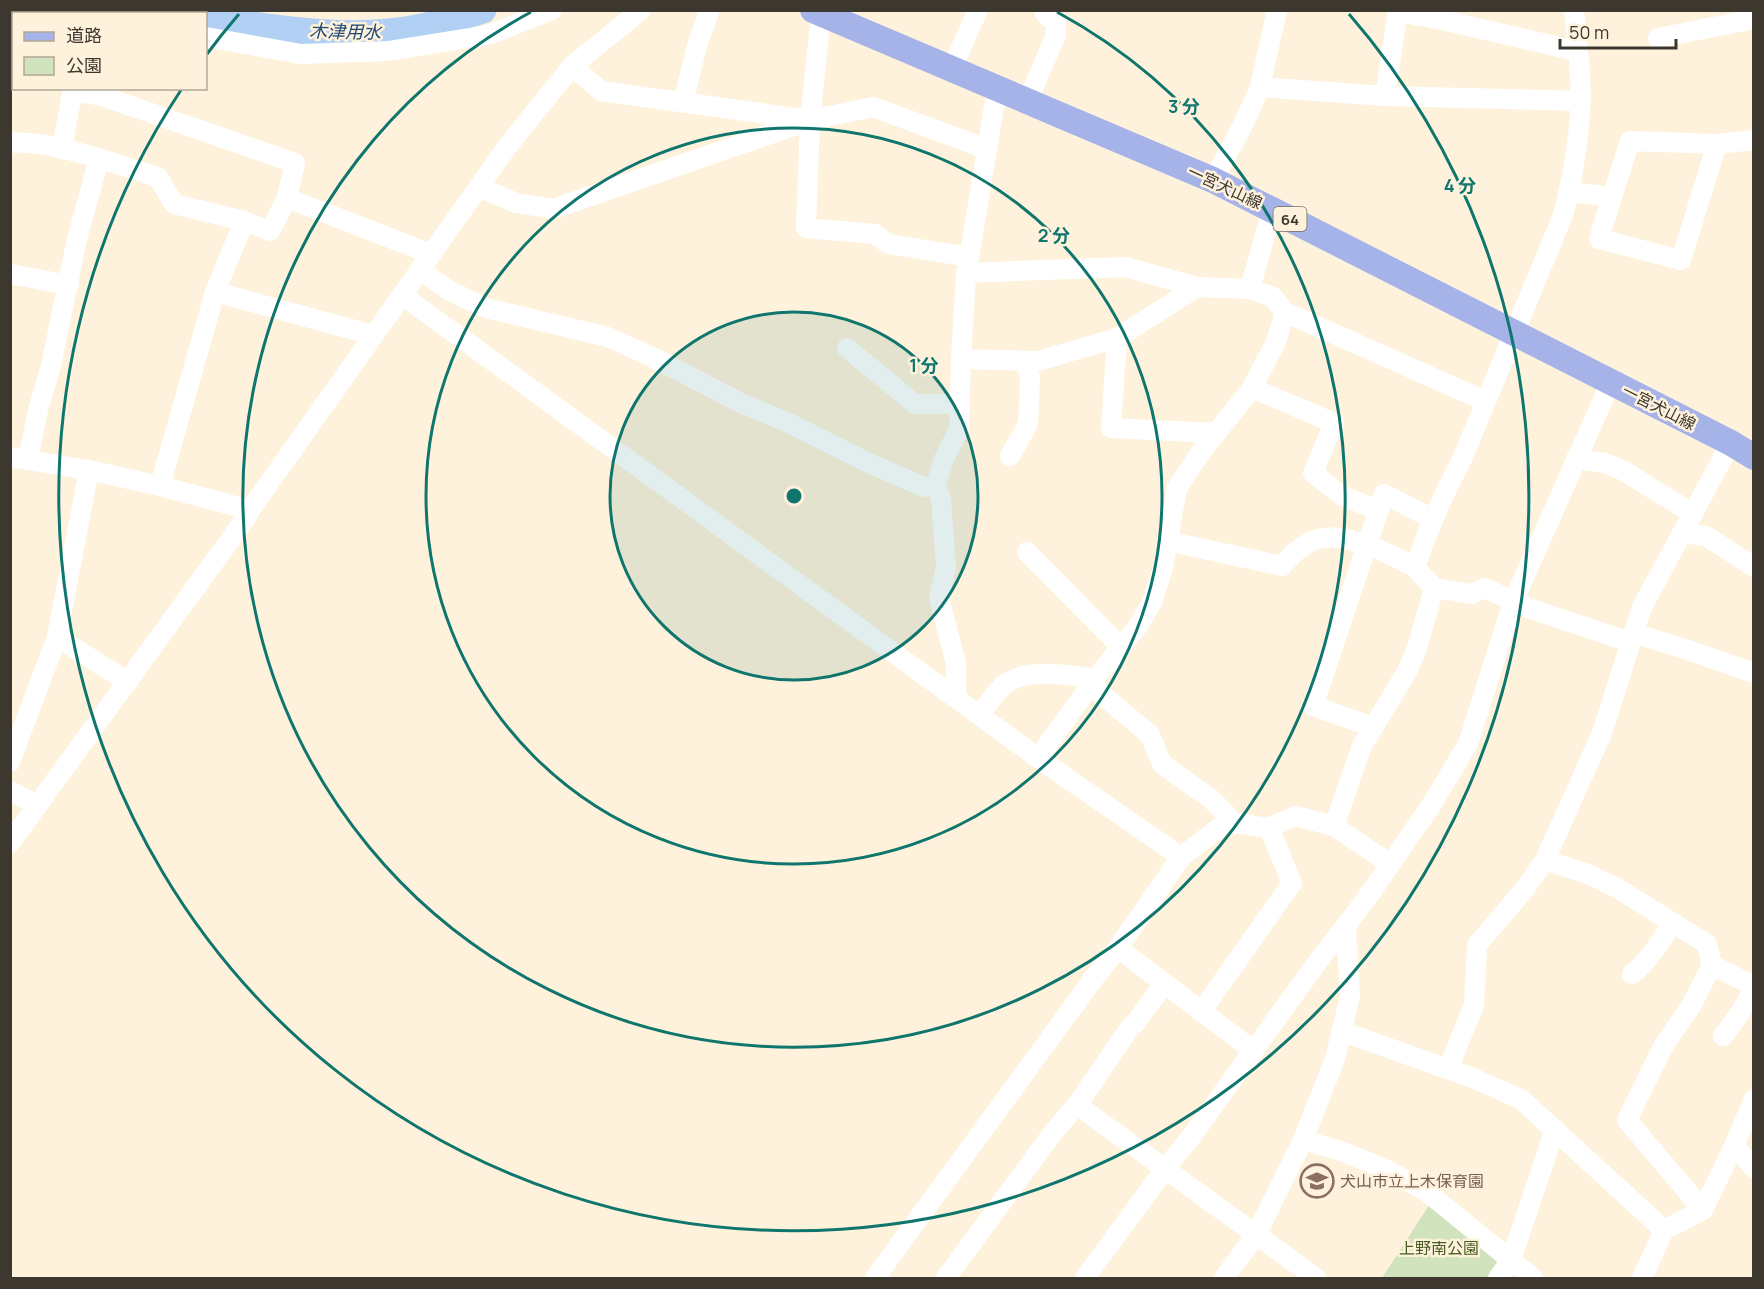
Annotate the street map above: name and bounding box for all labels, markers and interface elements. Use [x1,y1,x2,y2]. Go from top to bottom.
legend [12,12,207,90]
scale bar [1560,12,1676,50]
water label: 木津用水 [309,18,383,44]
text: 50 m [1569,20,1609,44]
text: 道路 [66,23,102,47]
text: 公園 [66,53,102,77]
text: 3 分 [1168,94,1200,118]
street label: 一宮犬山線 [1184,160,1266,214]
text: 4 分 [1444,173,1476,197]
road number: 64 [1274,207,1306,231]
text: 2 分 [1038,223,1070,247]
text: 1 分 [909,353,939,377]
street label: 一宮犬山線 [1618,379,1700,435]
centre of rings [784,486,804,506]
school or university icon: 犬山市立上木保育園 [1299,1163,1335,1199]
place label: 犬山市立上木保育園 [1340,1170,1484,1192]
park label: 上野南公園 [1399,1237,1479,1259]

